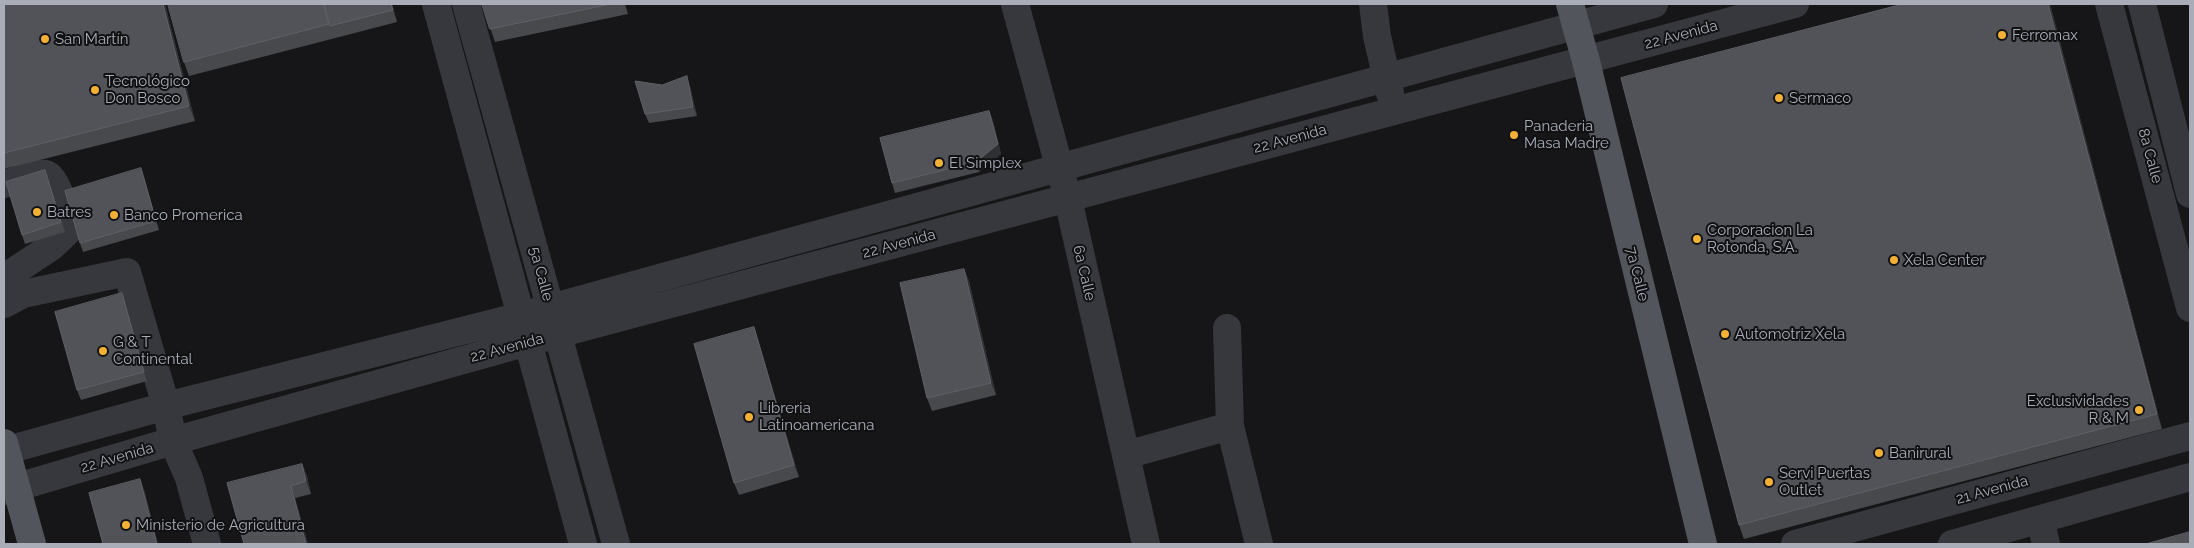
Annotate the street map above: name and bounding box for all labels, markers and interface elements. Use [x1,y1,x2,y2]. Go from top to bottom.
street label: 22 Avenida [1642,17,1720,53]
place label: Ferromax [2012,26,2078,44]
marker: Ferromax [1996,29,2008,41]
place label: San Martín [55,30,128,48]
marker: San Martín [39,33,51,45]
place label: Tecnológico Don Bosco [105,72,190,107]
marker: Tecnológico Don Bosco [89,84,101,96]
place label: Sermaco [1789,89,1851,107]
marker: Sermaco [1773,92,1785,104]
place label: Panaderia Masa Madre [1524,117,1609,152]
street label: 22 Avenida [1251,121,1329,157]
street label: 8a Calle [2134,126,2166,186]
marker: Panaderia Masa Madre [1508,129,1520,141]
place label: El Simplex [949,154,1022,172]
marker: El Simplex [933,157,945,169]
place label: Batres [47,203,91,221]
marker: Batres [31,206,43,218]
place label: Banco Promerica [124,206,243,224]
marker: Banco Promerica [108,209,120,221]
place label: Corporacion La Rotonda, S.A. [1707,221,1813,256]
street label: 22 Avenida [860,226,938,262]
marker: Corporacion La Rotonda, S.A. [1691,233,1703,245]
street label: 6a Calle [1069,243,1099,303]
street label: 5a Calle [525,245,557,303]
street label: 7a Calle [1622,245,1652,303]
place label: Xela Center [1904,251,1985,269]
marker: Xela Center [1888,254,1900,266]
place label: Automotriz Xela [1735,325,1845,343]
marker: Automotriz Xela [1719,328,1731,340]
street label: 22 Avenida [468,330,546,366]
place label: G & T Continental [113,333,193,368]
marker: G & T Continental [97,345,109,357]
place label: Exclusividades R & M [2027,392,2129,427]
place label: Libreria Latinoamericana [759,399,874,434]
marker: Exclusividades R & M [2133,404,2145,416]
marker: Libreria Latinoamericana [743,411,755,423]
street label: 22 Avenida [78,439,156,477]
place label: Banirural [1889,444,1951,462]
marker: Banirural [1873,447,1885,459]
place label: Servi Puertas Outlet [1779,464,1870,499]
street label: 21 Avenida [1954,472,2030,508]
marker: Servi Puertas Outlet [1763,476,1775,488]
place label: Ministerio de Agricultura [136,516,305,534]
marker: Ministerio de Agricultura [120,519,132,531]

